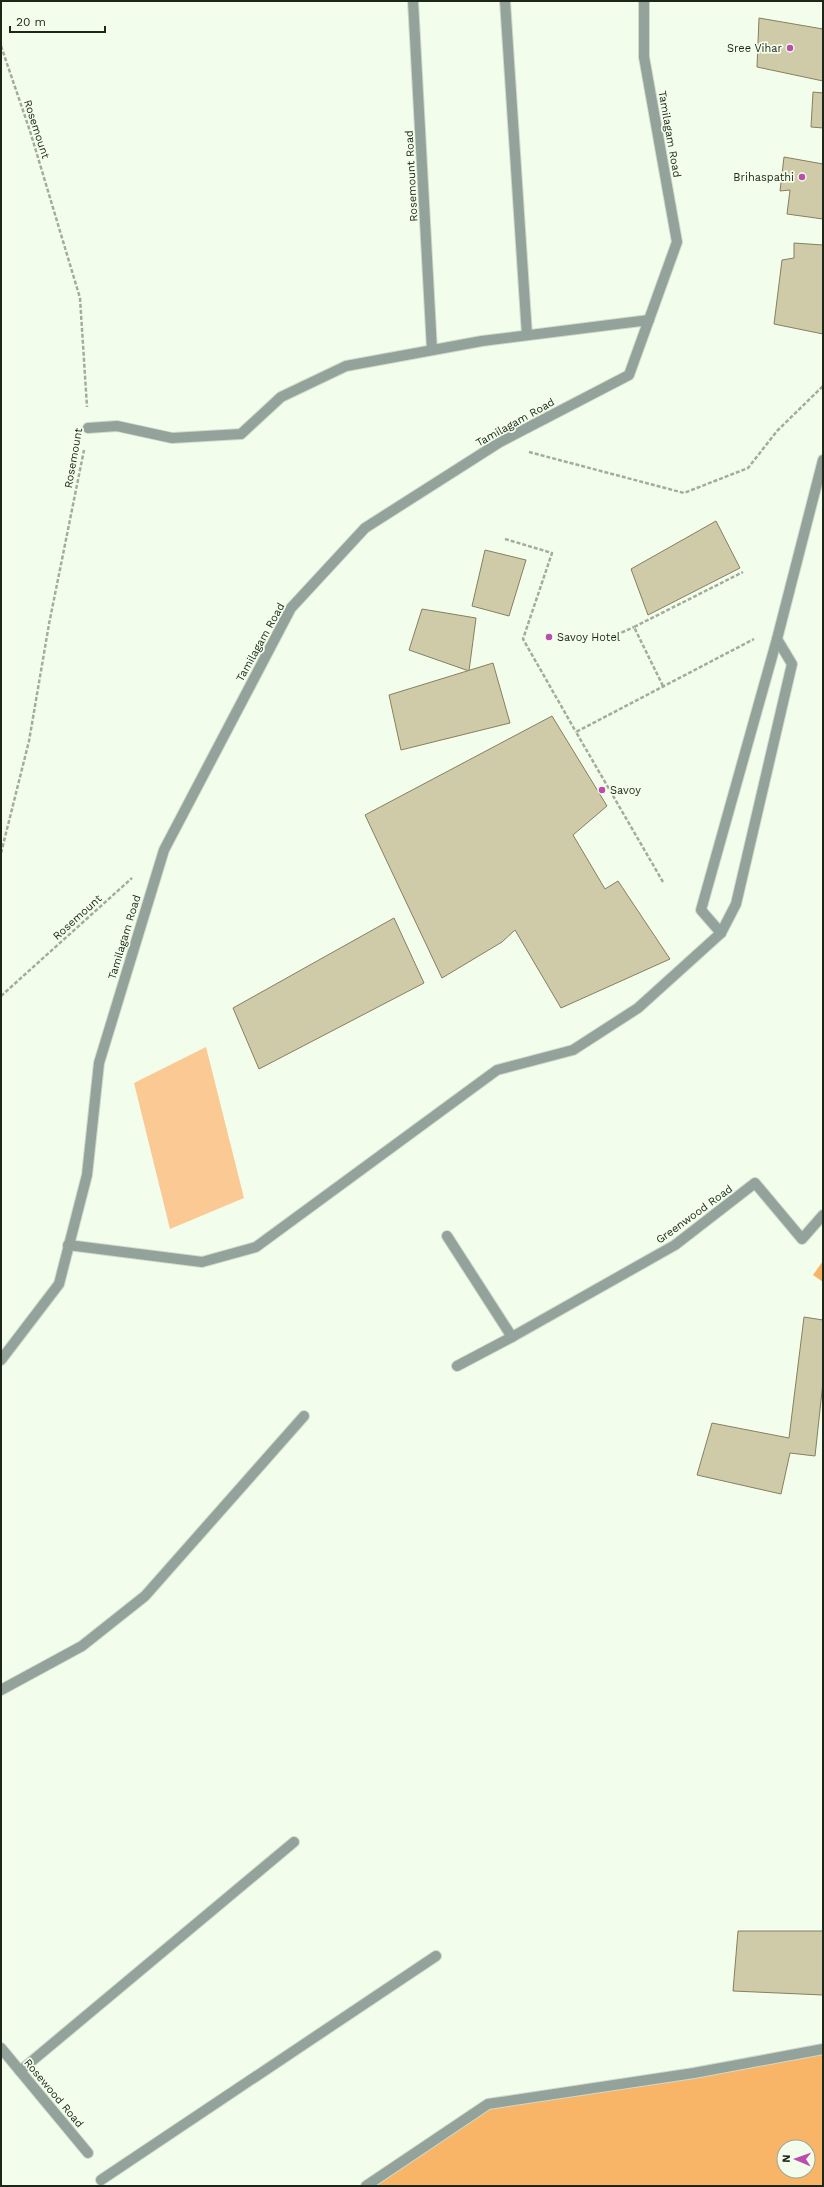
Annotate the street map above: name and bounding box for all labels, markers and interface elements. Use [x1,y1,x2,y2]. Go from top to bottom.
scale bar [10,8,105,34]
text: 20 m [16,15,46,29]
place label: Sree Vihar [727,42,782,55]
marker: Sree Vihar [785,43,795,53]
street label: Tamilagam Road [655,90,684,179]
street label: Rosemount [21,98,52,161]
street label: Rosemount Road [403,130,420,222]
place label: Brihaspathi [733,171,794,184]
marker: Brihaspathi [797,172,807,182]
street label: Tamilagam Road [474,395,557,449]
street label: Rosemount [62,427,85,489]
street label: Tamilagam Road [233,601,287,684]
place label: Savoy Hotel [557,631,621,644]
marker: Savoy Hotel [544,632,554,642]
place label: Savoy [610,784,641,797]
marker: Savoy [597,785,607,795]
street label: Rosemount [50,892,105,943]
street label: Tamilagam Road [105,893,144,981]
street label: Greenwood Road [653,1182,735,1247]
street label: Rosewood Road [21,2056,86,2130]
north arrow [776,2139,816,2179]
text: N [780,2154,793,2163]

